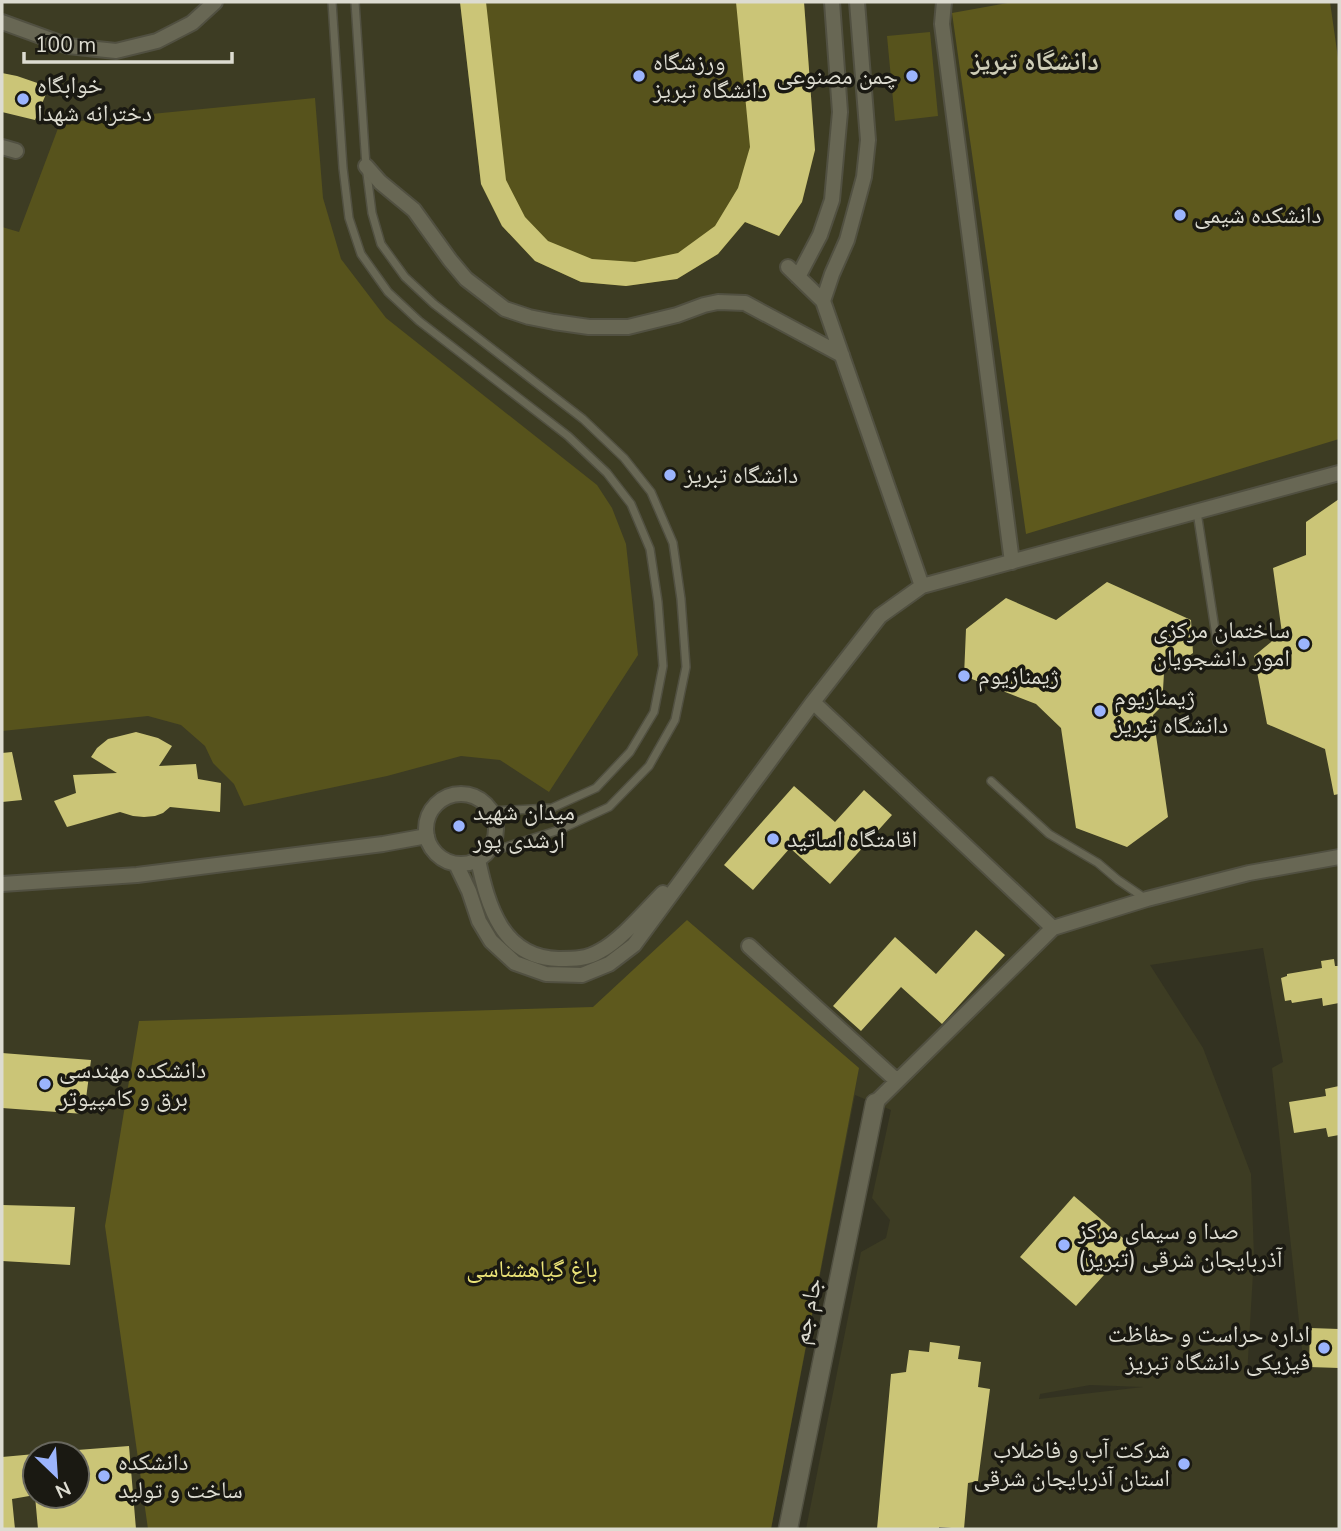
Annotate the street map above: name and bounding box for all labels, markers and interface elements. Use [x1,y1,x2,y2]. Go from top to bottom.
scale bar [24,21,233,65]
text: 100 m [35,31,96,59]
district label: دانشگاه تبریز [970,44,1099,79]
place label: ورزشگاه دانشگاه تبریز [652,46,767,106]
place label: چمن مصنوعی [776,60,898,92]
marker: ورزشگاه دانشگاه تبریز [631,68,647,84]
marker: چمن مصنوعی [904,68,920,84]
place label: خوابگاه دخترانه شهدا [37,69,152,129]
marker: خوابگاه دخترانه شهدا [15,91,31,107]
place label: دانشکده شیمی [1194,199,1321,231]
marker: دانشکده شیمی [1172,207,1188,223]
place label: دانشگاه تبریز [683,459,798,491]
marker: دانشگاه تبریز [662,467,678,483]
place label: ساختمان مرکزی امور دانشجویان [1153,614,1290,674]
marker: ساختمان مرکزی امور دانشجویان [1296,636,1312,652]
place label: ژیمنازیوم [978,660,1059,692]
marker: ژیمنازیوم [956,668,972,684]
place label: ژیمنازیوم دانشگاه تبریز [1113,681,1228,741]
marker: ژیمنازیوم دانشگاه تبریز [1092,703,1108,719]
place label: میدان شهید ارشدی پور [472,796,575,856]
marker: میدان شهید ارشدی پور [451,818,467,834]
place label: اقامتگاه اساتید [787,823,917,855]
marker: اقامتگاه اساتید [765,831,781,847]
place label: دانشکده مهندسی برق و کامپیوتر [58,1054,206,1114]
marker: دانشکده مهندسی برق و کامپیوتر [37,1076,53,1092]
place label: صدا و سیمای مرکز آذربایجان شرقی (تبریز) [1077,1215,1283,1275]
marker: صدا و سیمای مرکز آذربایجان شرقی (تبریز) [1056,1237,1072,1253]
park label: باغ گیاهشناسی [466,1253,598,1285]
street label: جام جم [784,1275,830,1347]
place label: اداره حراست و حفاظت فیزیکی دانشگاه تبریز [1108,1318,1310,1378]
marker: اداره حراست و حفاظت فیزیکی دانشگاه تبریز [1316,1340,1332,1356]
place label: شرکت آب و فاضلاب استان آذربایجان شرقی [973,1434,1170,1494]
north arrow [21,1440,91,1510]
place label: دانشکده ساخت و تولید [118,1446,243,1506]
marker: شرکت آب و فاضلاب استان آذربایجان شرقی [1176,1456,1192,1472]
marker: دانشکده ساخت و تولید [96,1468,112,1484]
text: N [51,1475,75,1504]

